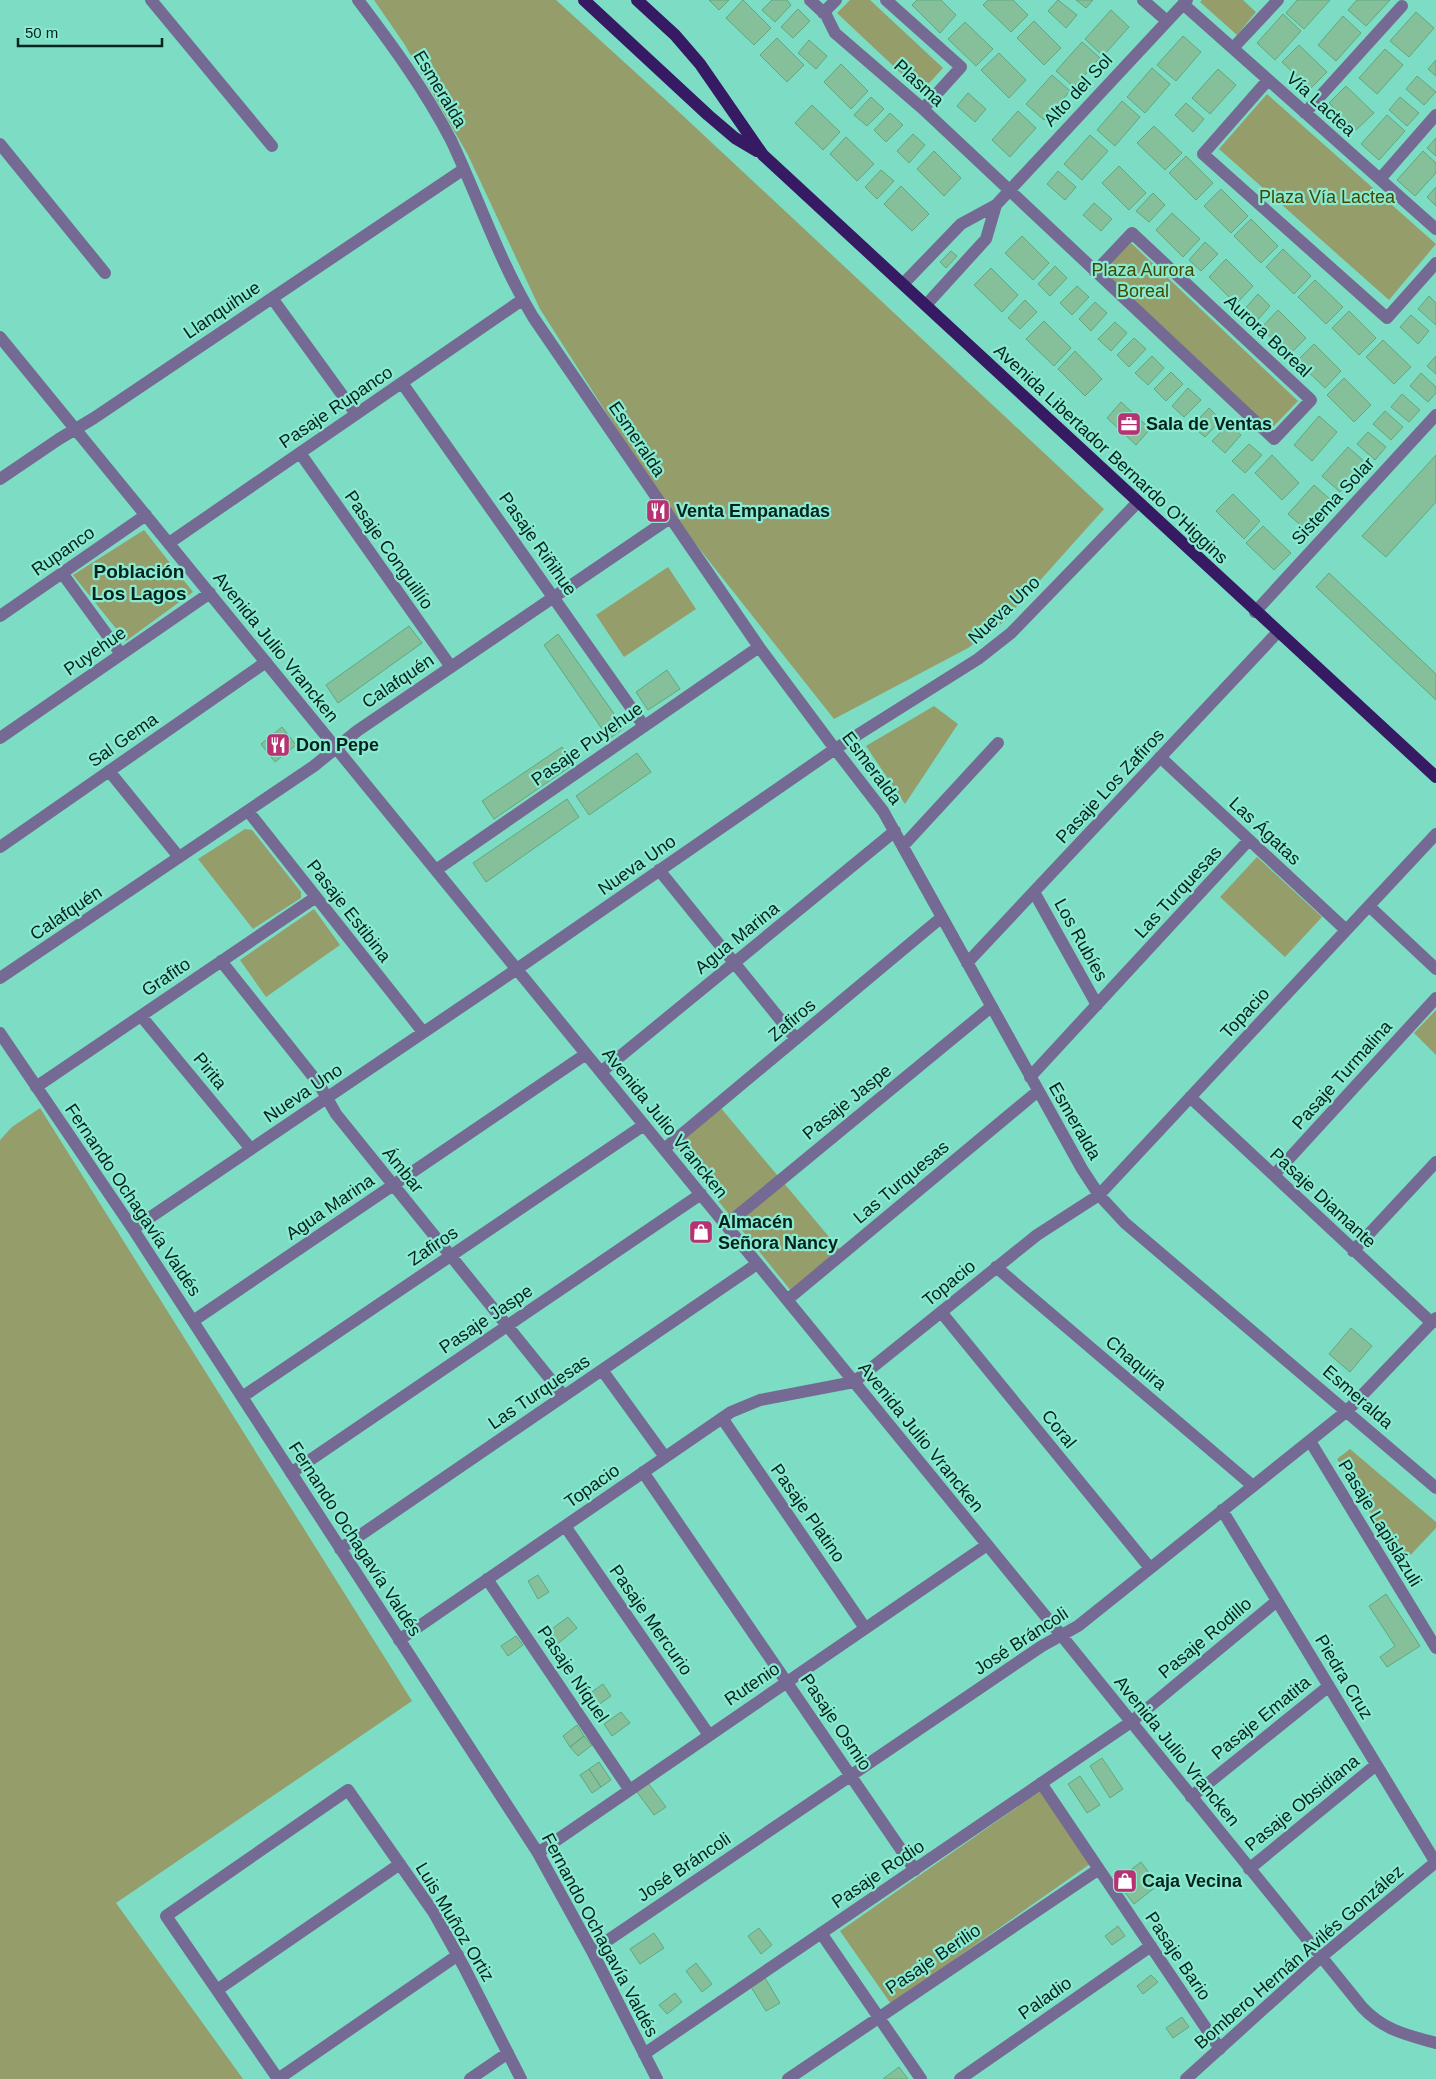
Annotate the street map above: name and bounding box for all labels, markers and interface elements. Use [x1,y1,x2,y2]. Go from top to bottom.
scale bar [18,15,161,47]
text: 50 m [25,24,58,41]
street label: Esmeralda [409,47,471,132]
street label: Alto del Sol [1040,50,1116,130]
street label: Plasma [890,55,949,111]
street label: Vía Lactea [1282,68,1360,141]
park label: Plaza Vía Lactea [1259,187,1396,207]
park label: Plaza Aurora Boreal [1091,260,1196,301]
street label: Llanquihue [180,277,264,343]
street label: Aurora Boreal [1221,291,1315,381]
street label: Avenida Libertador Bernardo O'Higgins [990,340,1232,568]
street label: Pasaje Rupanco [276,362,396,452]
street label: Esmeralda [605,398,670,481]
office icon: Sala de Ventas [1116,411,1142,437]
place label: Sala de Ventas [1146,414,1272,434]
street label: Sistema Solar [1287,453,1379,549]
street label: Pasaje Conguillío [341,487,437,613]
street label: Pasaje Riñihue [495,489,581,599]
restaurant icon: Venta Empanadas [645,498,671,524]
place label: Venta Empanadas [676,501,830,521]
street label: Rupanco [28,522,98,580]
district label: Población Los Lagos [91,561,187,604]
street label: Avenida Julio Vrancken [209,568,343,726]
street label: Nueva Uno [964,572,1044,648]
street label: Puyehue [60,622,130,680]
street label: Calafquén [358,650,438,712]
street label: Pasaje Puyehue [528,698,646,790]
street label: Sal Gema [84,708,162,771]
street label: Pasaje Los Zafiros [1052,725,1168,847]
street label: Esmeralda [838,728,906,809]
restaurant icon: Don Pepe [265,732,291,758]
place label: Don Pepe [296,735,379,755]
street label: Las Ágatas [1225,793,1305,869]
street label: Nueva Uno [594,831,680,899]
street label: Las Turquesas [1130,842,1226,942]
street label: Pasaje Estibina [303,856,396,967]
street label: Calafquén [26,882,106,944]
street label: Los Rubíes [1050,895,1112,985]
street label: Agua Marina [691,897,784,978]
street label: Grafito [138,954,194,1000]
street label: Topacio [1217,983,1273,1043]
street label: Zafiros [764,995,820,1045]
street label: Pasaje Turmalina [1288,1016,1397,1133]
street label: Avenida Julio Vrancken [598,1044,732,1202]
street label: Pirita [189,1049,231,1094]
street label: Nueva Uno [260,1060,346,1126]
street label: Pasaje Jaspe [799,1060,895,1144]
street label: Esmeralda [1045,1079,1106,1164]
street label: Fernando Ochagavía Valdés [61,1100,205,1300]
street label: Las Turquesas [849,1136,953,1228]
street label: Ámbar [379,1143,427,1197]
street label: Pasaje Diamante [1266,1144,1380,1252]
street label: Agua Marina [282,1170,379,1244]
place label: Almacén Señora Nancy [718,1212,838,1253]
shop icon: Almacén Señora Nancy [688,1219,714,1245]
street label: Zafiros [405,1222,461,1270]
street label: Topacio [919,1256,979,1310]
street label: Pasaje Jaspe [436,1280,536,1358]
street label: Chaquira [1102,1332,1171,1395]
street label: Las Turquesas [484,1351,594,1433]
street label: Avenida Julio Vrancken [854,1358,988,1516]
street label: Esmeralda [1319,1361,1398,1433]
street label: Coral [1038,1406,1080,1452]
street label: Fernando Ochagavía Valdés [285,1438,425,1640]
street label: Pasaje Lapislázuli [1334,1456,1426,1590]
street label: Topacio [561,1460,623,1512]
street label: Pasaje Platino [767,1460,849,1566]
street label: Pasaje Mercurio [606,1561,696,1679]
street label: Pasaje Rodillo [1154,1593,1256,1683]
street label: José Bráncoli [970,1603,1072,1679]
street label: Pasaje Níquel [533,1622,613,1726]
street label: Piedra Cruz [1311,1631,1377,1723]
street label: Rutenio [721,1658,783,1710]
street label: Pasaje Osmio [796,1670,876,1774]
street label: Avenida Julio Vrancken [1110,1672,1244,1830]
street label: Pasaje Ematita [1208,1672,1315,1764]
street label: Pasaje Obsidiana [1241,1750,1364,1855]
street label: José Bráncoli [634,1828,734,1906]
street label: Fernando Ochagavía Valdés [538,1830,662,2040]
street label: Pasaje Rodio [828,1836,928,1912]
street label: Luis Muñoz Ortiz [412,1859,498,1985]
street label: Bombero Hernán Avilés González [1191,1861,1407,2053]
shop icon: Caja Vecina [1112,1868,1138,1894]
place label: Caja Vecina [1142,1871,1243,1891]
street label: Pasaje Bario [1141,1908,1215,2004]
street label: Pasaje Berilio [882,1920,984,1998]
street label: Paladio [1015,1973,1075,2023]

